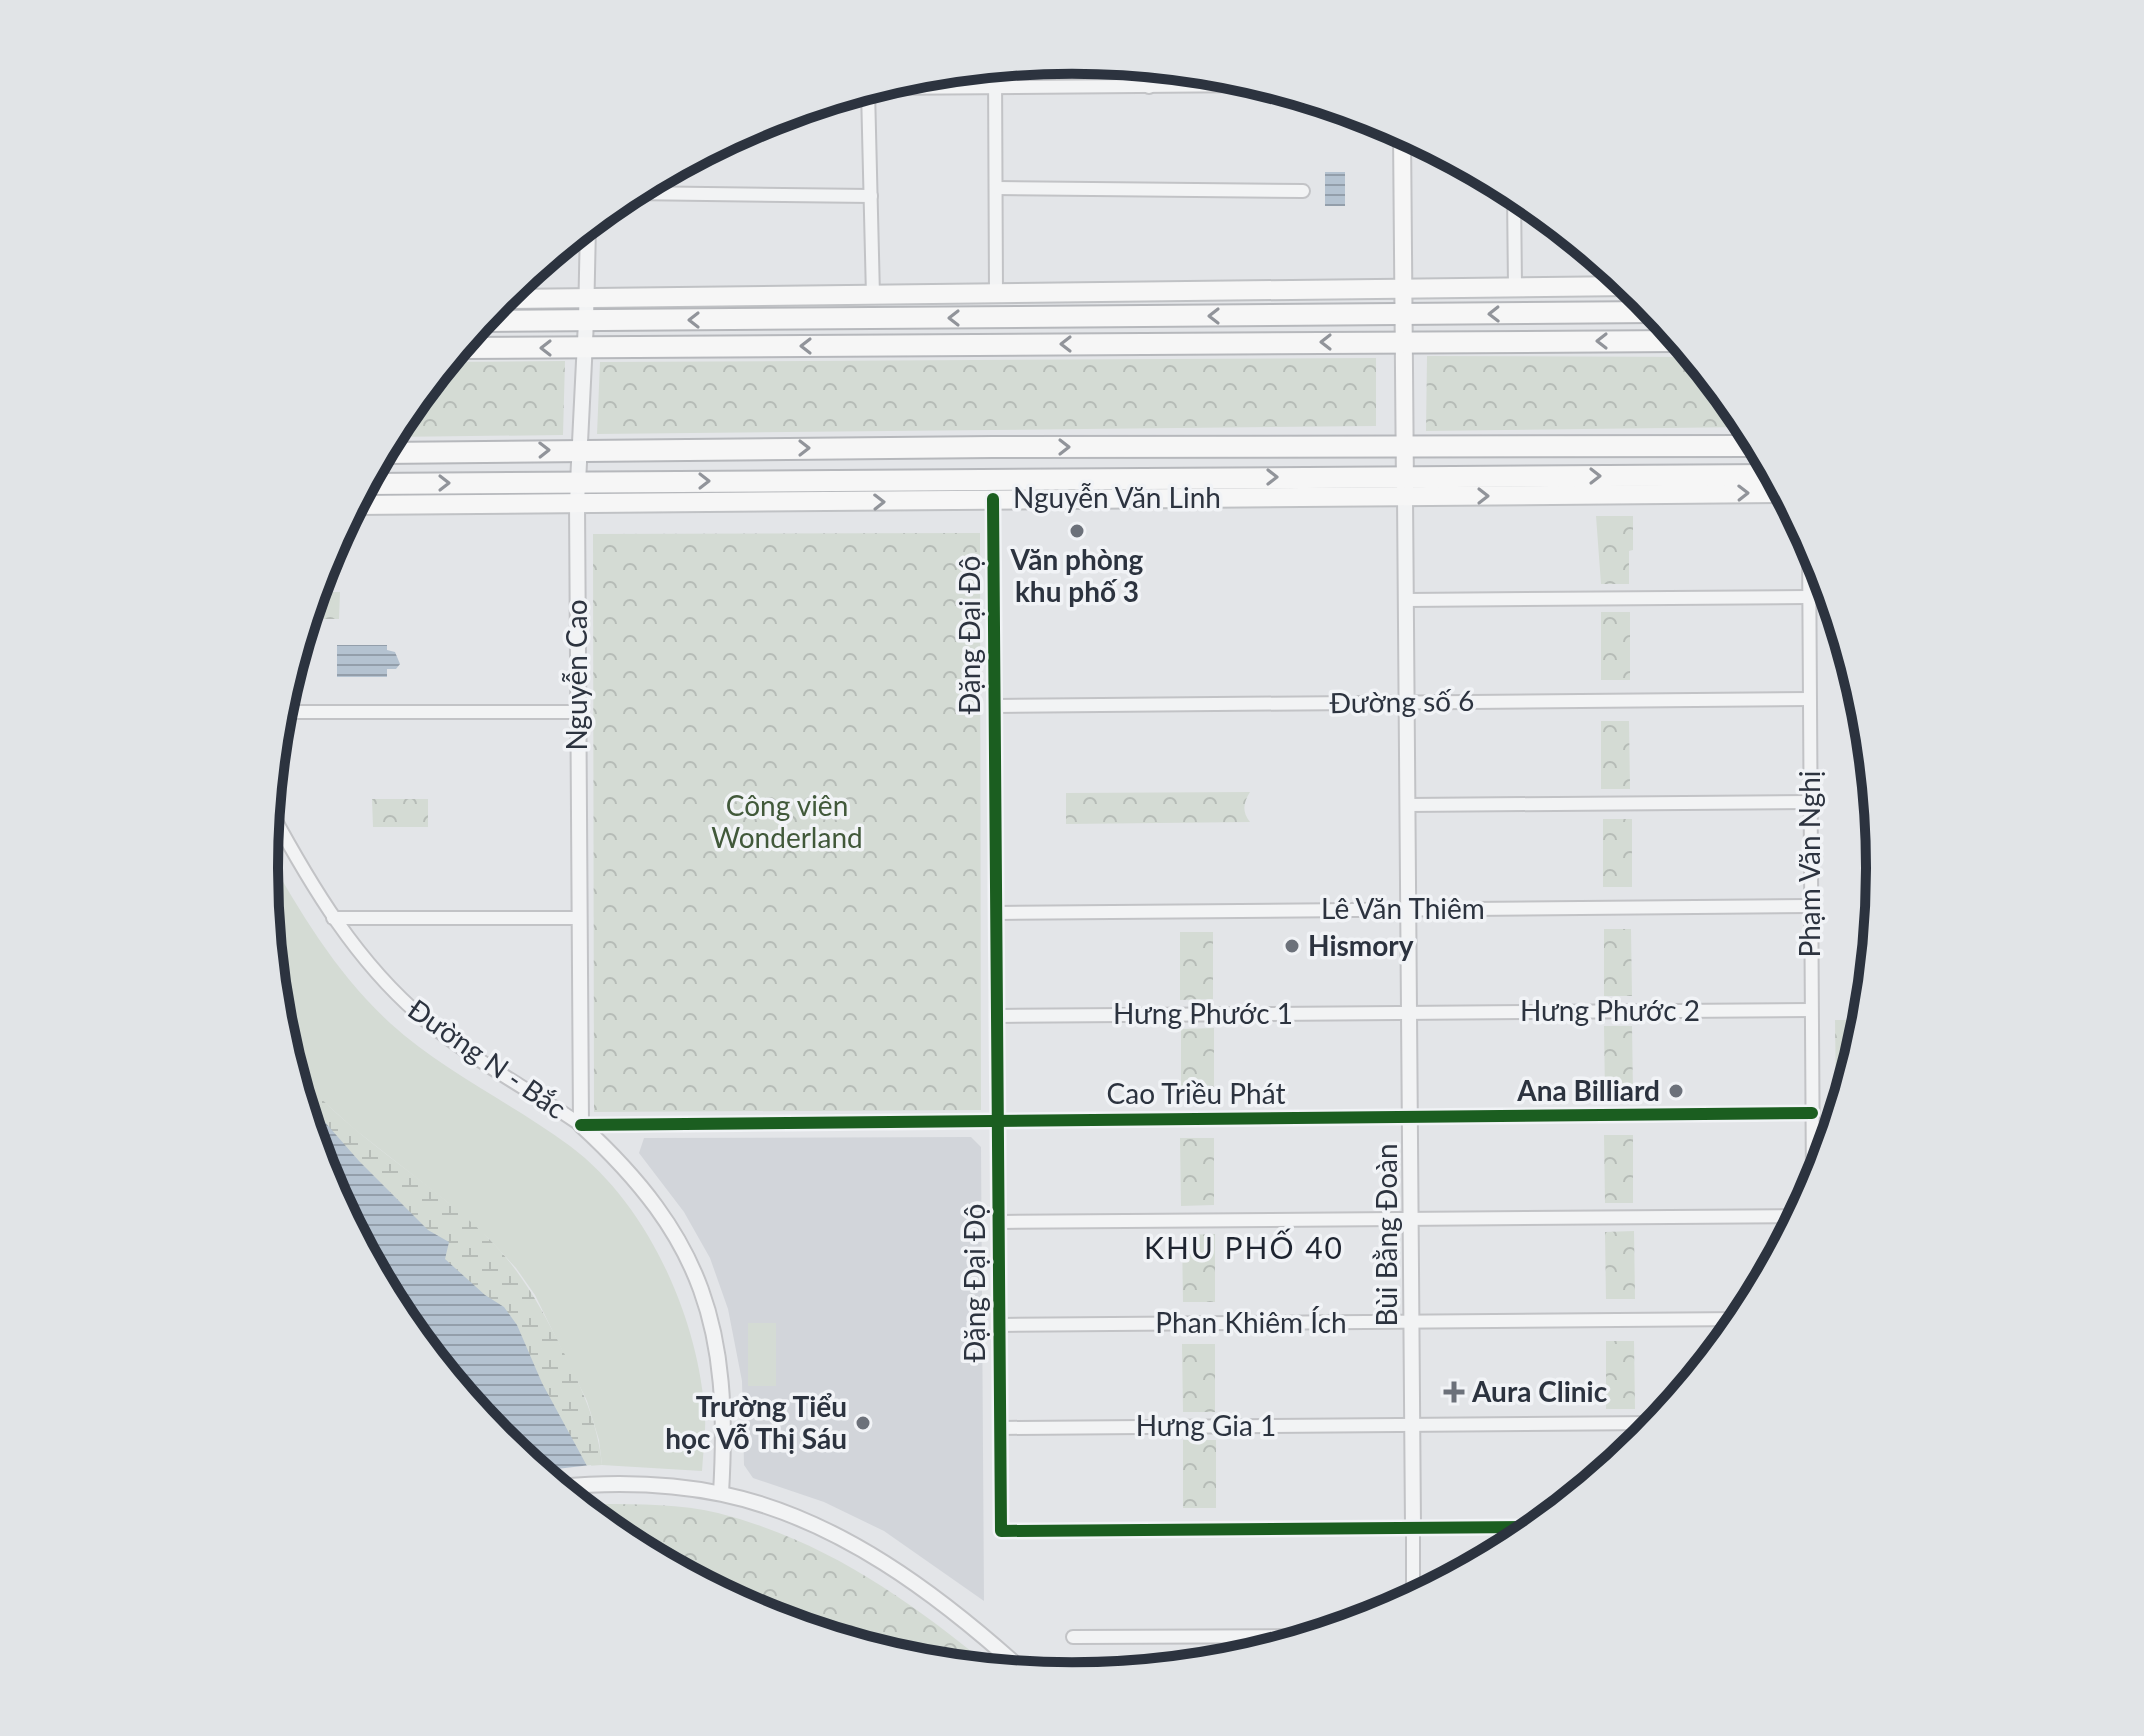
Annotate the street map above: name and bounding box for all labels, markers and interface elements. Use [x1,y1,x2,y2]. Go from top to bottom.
one-way arrow [1487,305,1500,323]
one-way arrow [1207,307,1220,325]
one-way arrow [947,309,960,327]
one-way arrow [687,311,700,329]
one-way arrow [1595,332,1608,350]
one-way arrow [1319,333,1332,351]
one-way arrow [1059,335,1072,353]
one-way arrow [799,337,812,355]
one-way arrow [539,339,552,357]
one-way arrow [1058,438,1071,456]
one-way arrow [798,439,811,457]
one-way arrow [538,441,551,459]
one-way arrow [1589,467,1602,485]
one-way arrow [1266,469,1279,486]
one-way arrow [698,472,711,490]
one-way arrow [438,474,451,492]
street label: Nguyễn Văn Linh [1013,480,1221,514]
one-way arrow [1737,484,1750,502]
one-way arrow [1477,487,1490,505]
one-way arrow [873,493,886,510]
marker: Văn phòng khu phố 3 [1068,522,1086,540]
place label: Văn phòng khu phố 3 [1010,542,1144,608]
street label: Đặng Đại Độ [952,556,986,714]
street label: Nguyễn Cao [559,599,593,751]
street label: Đường số 6 [1329,683,1475,719]
street label: Phạm Văn Nghị [1792,770,1826,958]
park label: Công viên Wonderland [711,788,863,854]
street label: Lê Văn Thiêm [1321,891,1485,925]
place label: Hismory [1308,928,1414,962]
marker: Hismory [1283,937,1301,955]
street label: Đường N - Bắc [402,991,573,1125]
street label: Hưng Phước 2 [1520,993,1700,1027]
street label: Hưng Phước 1 [1113,996,1293,1030]
place label: Ana Billiard [1516,1073,1660,1107]
street label: Cao Triều Phát [1107,1076,1285,1110]
marker: Ana Billiard [1667,1082,1685,1100]
street label: Bùi Bằng Đoàn [1369,1143,1403,1327]
street label: Đặng Đại Độ [957,1204,991,1362]
district label: KHU PHỐ 40 [1144,1228,1344,1265]
street label: Phan Khiêm Ích [1155,1305,1347,1339]
place label: Aura Clinic [1471,1374,1608,1408]
marker: Aura Clinic [1443,1381,1465,1403]
place label: Trường Tiểu học Vỗ Thị Sáu [665,1389,847,1455]
street label: Hưng Gia 1 [1136,1408,1276,1442]
marker: Trường Tiểu học Vỗ Thị Sáu [854,1414,872,1432]

